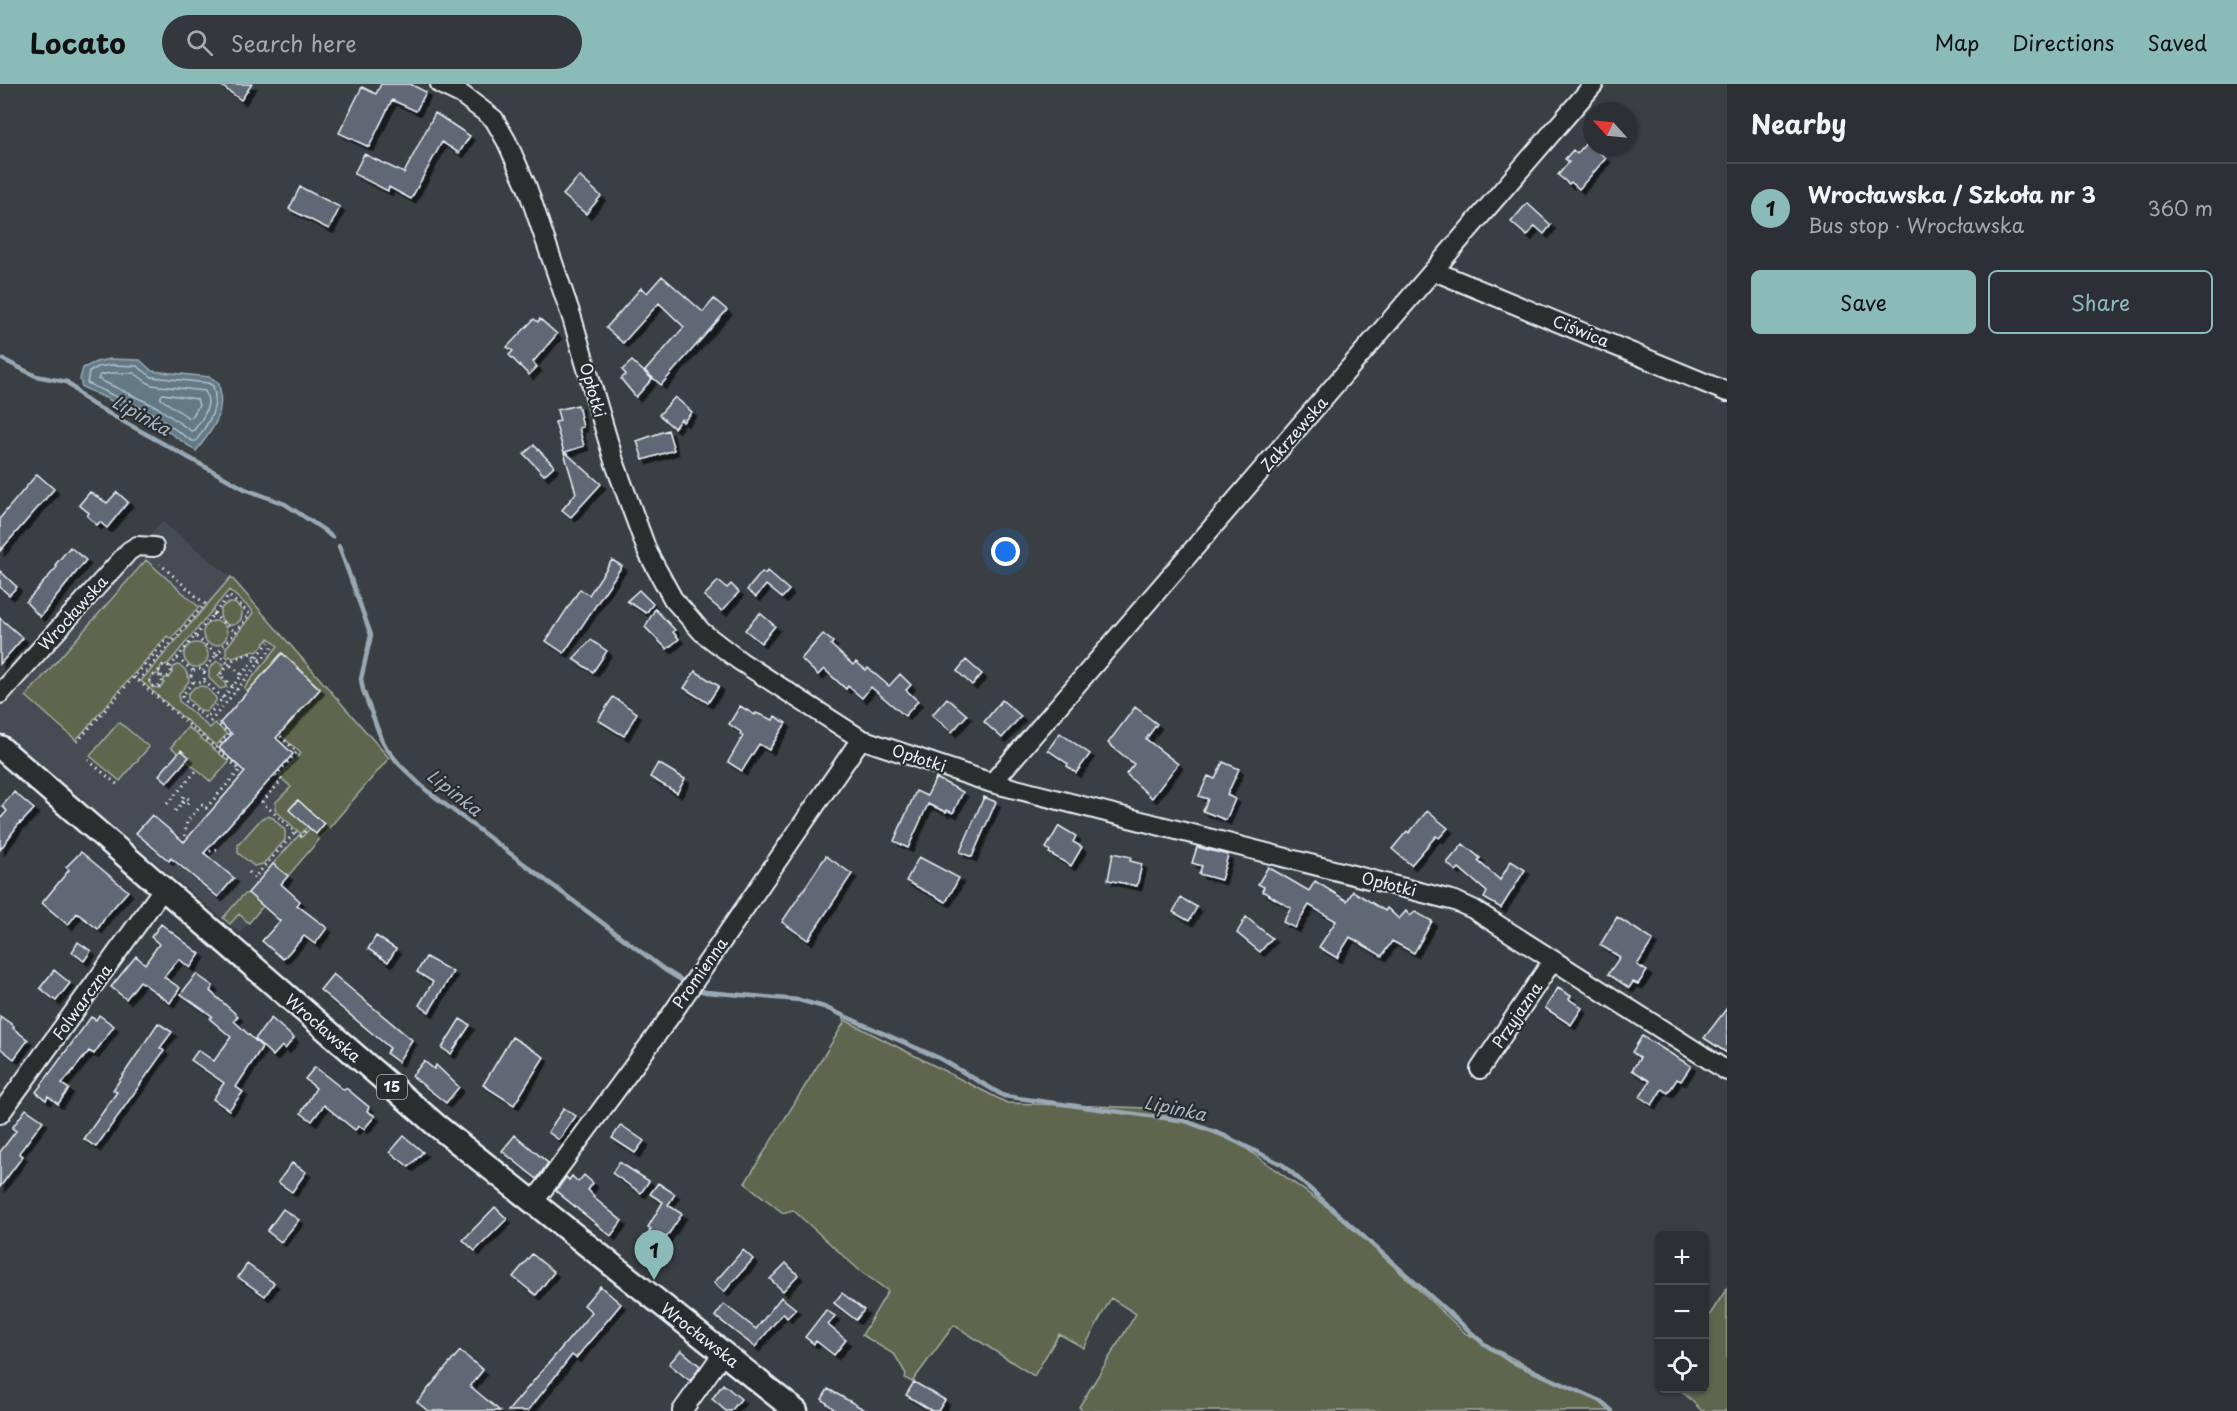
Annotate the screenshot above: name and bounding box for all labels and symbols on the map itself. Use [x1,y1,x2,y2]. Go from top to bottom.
north arrow [1583,102,1637,156]
street label: Ciświca [1549,308,1613,352]
street label: Opłotki [575,360,613,420]
water label: Lipinka [108,388,177,442]
street label: Zakrzewska [1254,391,1333,476]
your location [991,537,1020,566]
street label: Wrocławska [32,569,113,655]
street label: Opłotki [889,737,950,777]
water label: Lipinka [422,762,489,822]
street label: Opłotki [1359,865,1419,901]
street label: Promienna [666,932,733,1013]
street label: Folwarczna [46,959,117,1044]
street label: Przyjazna [1485,976,1548,1052]
street label: Wrocławska [280,987,367,1067]
road number: 15 [377,1075,407,1099]
water label: Lipinka [1142,1088,1210,1127]
pin: 1 [634,1230,674,1280]
street label: Wrocławska [656,1296,745,1373]

